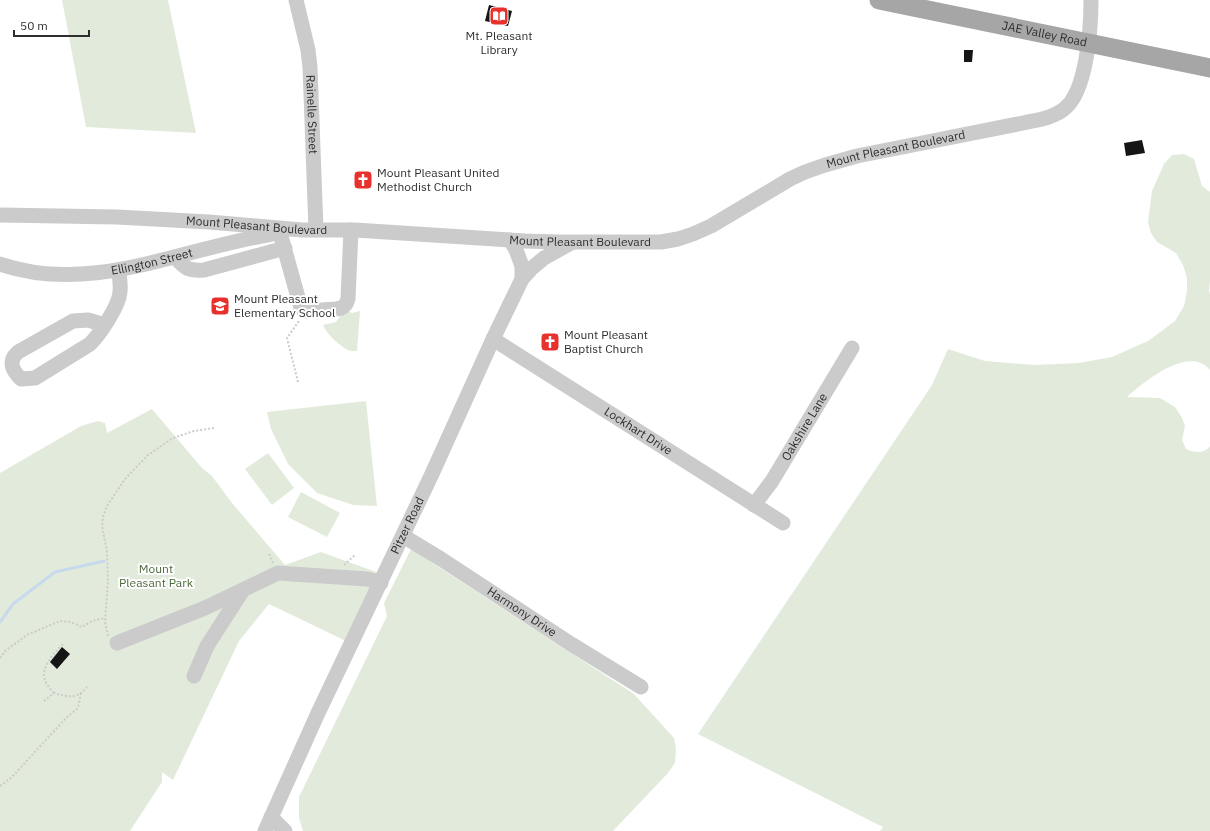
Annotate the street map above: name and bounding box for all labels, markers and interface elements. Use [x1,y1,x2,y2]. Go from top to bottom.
library icon: Mt. Pleasant Library [488,5,510,27]
scale bar [14,12,89,38]
street label: JAE Valley Road [1001,17,1089,50]
text: 50 m [20,18,48,33]
place label: Mt. Pleasant Library [466,28,532,57]
street label: Rainelle Street [303,75,321,154]
street label: Mount Pleasant Boulevard [825,127,967,171]
place label: Mount Pleasant United Methodist Church [377,165,499,194]
church icon: Mount Pleasant United Methodist Church [352,169,374,191]
street label: Mount Pleasant Boulevard [186,213,327,237]
street label: Mount Pleasant Boulevard [509,232,651,249]
street label: Ellington Street [110,245,194,278]
place label: Mount Pleasant Elementary School [234,291,335,320]
school or university icon: Mount Pleasant Elementary School [209,295,231,317]
place label: Mount Pleasant Baptist Church [564,327,648,356]
church icon: Mount Pleasant Baptist Church [539,331,561,353]
street label: Oakshire Lane [778,390,830,463]
street label: Lockhart Drive [602,404,676,458]
street label: Pitzer Road [387,494,427,556]
park label: Mount Pleasant Park [119,561,194,590]
street label: Harmony Drive [485,583,560,640]

